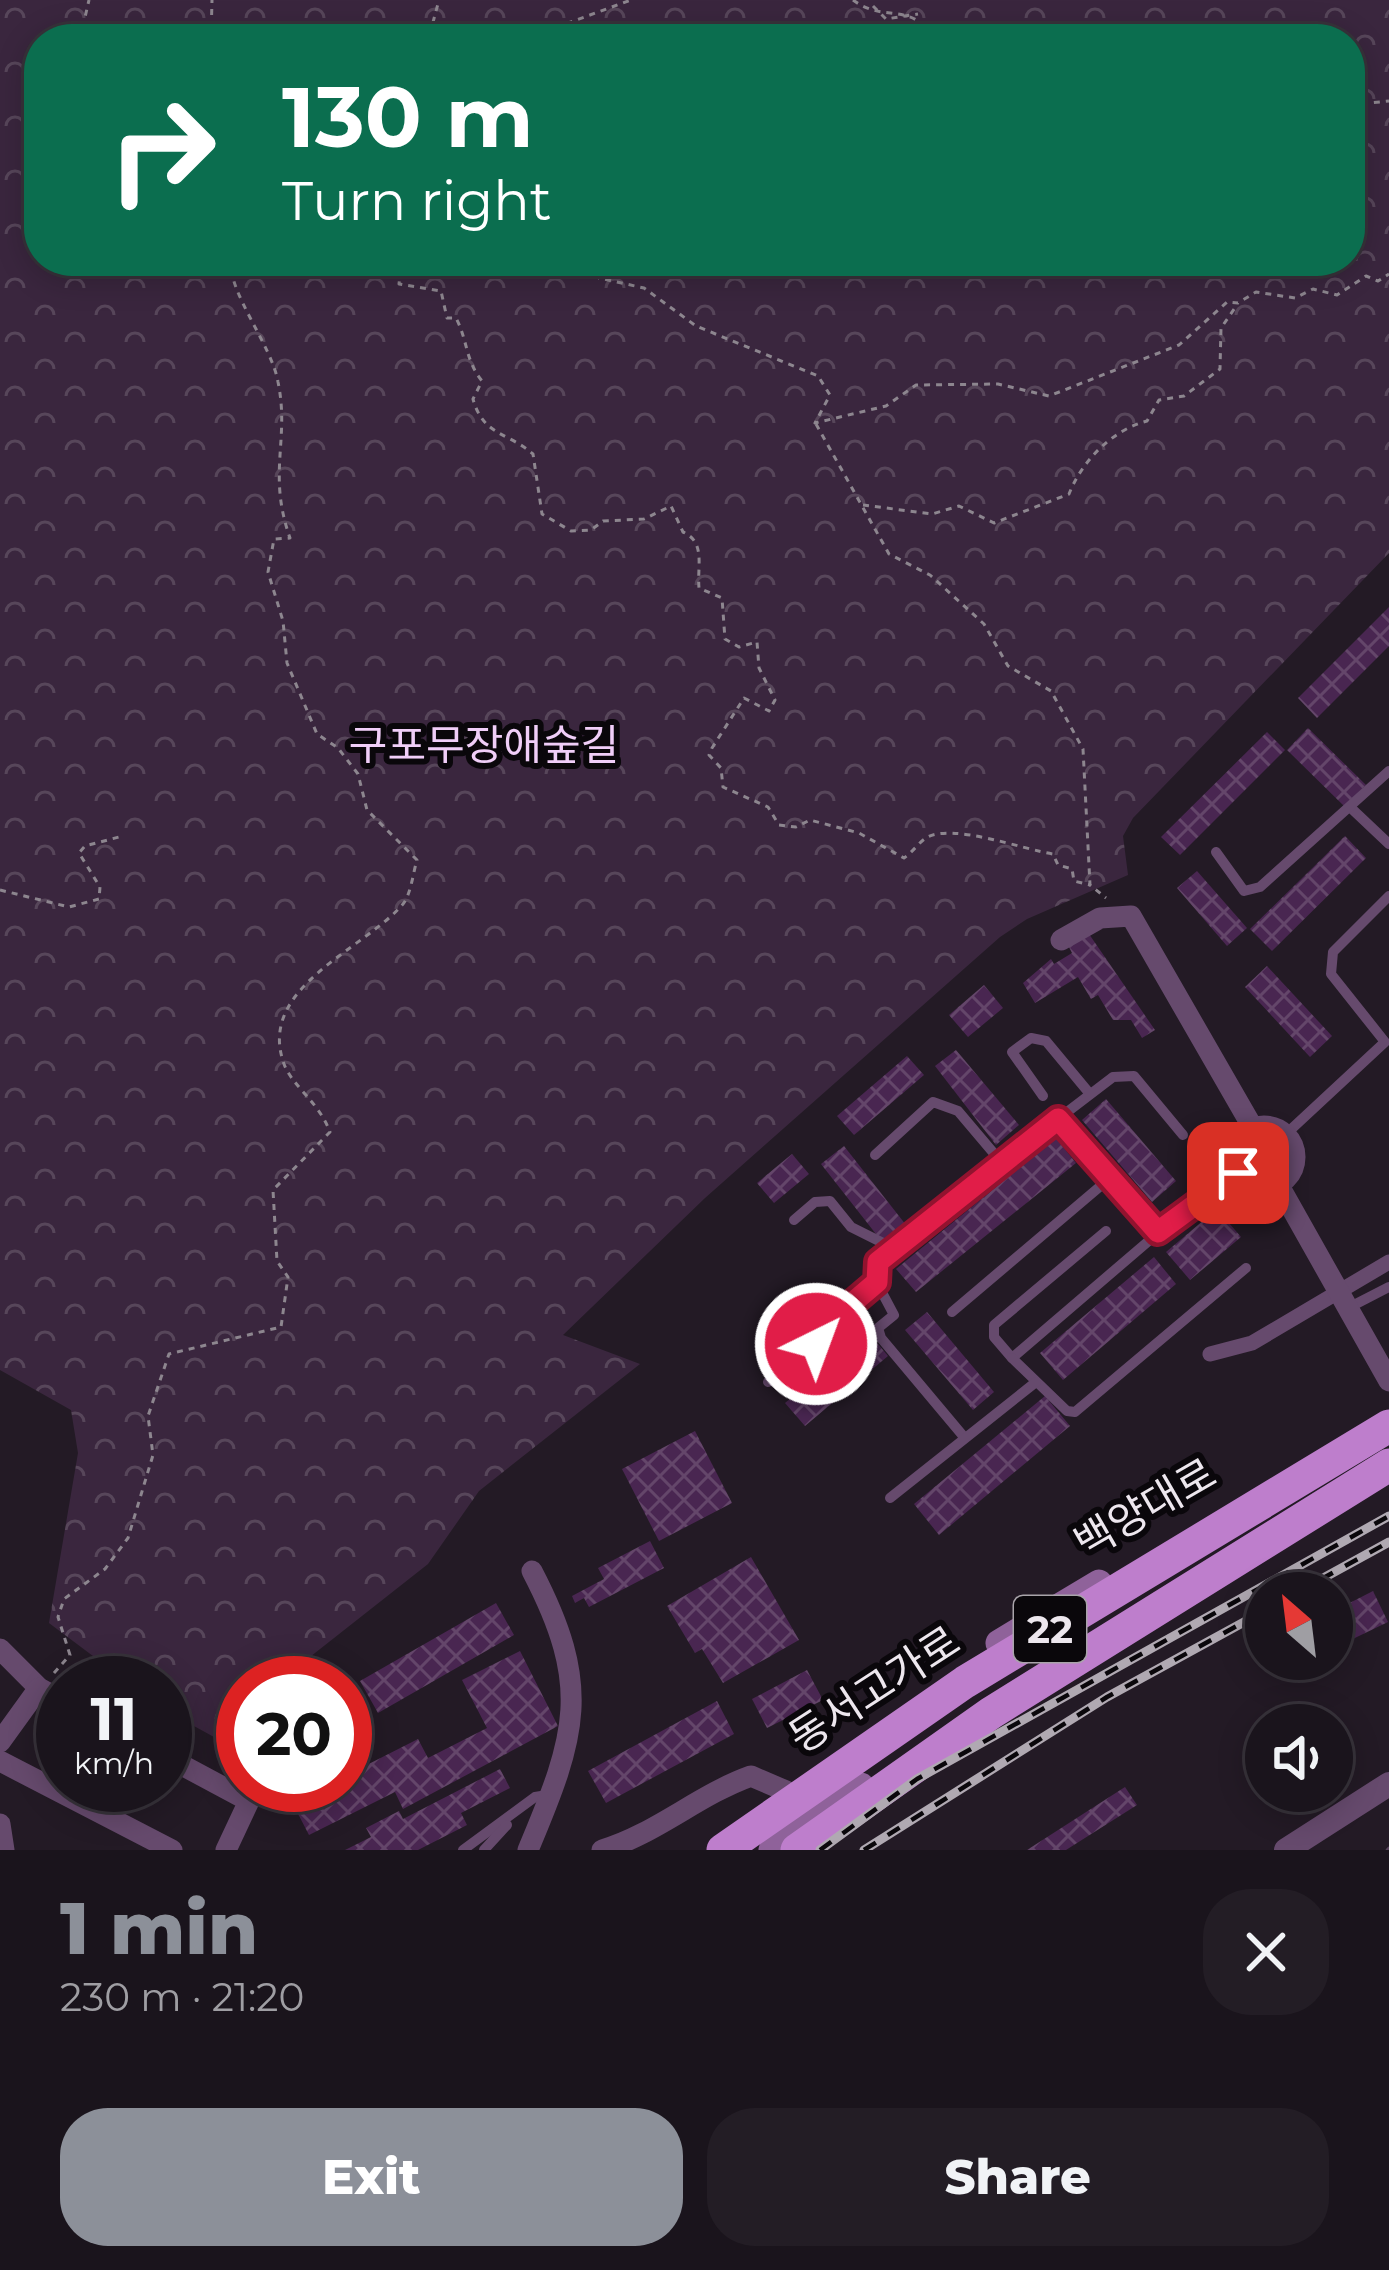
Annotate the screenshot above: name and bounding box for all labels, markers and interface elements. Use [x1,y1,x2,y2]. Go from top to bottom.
text: 130 m [282,66,534,168]
icon: right [84,72,240,228]
text: Turn right [282,168,552,234]
park label: 구포무장애숲길 [349,719,619,771]
pin [1187,1122,1289,1224]
icon: arrive [1205,1140,1271,1206]
position arrow [753,1281,879,1407]
street label: 백양대로 [1065,1447,1225,1569]
north arrow [1245,1572,1353,1680]
map controls [1245,1572,1353,1812]
road number: 22 [1014,1596,1086,1662]
street label: 동서고가로 [779,1615,969,1763]
speed limit sign: 20 [216,1656,372,1812]
text: 11 [90,1682,138,1755]
button: sound [1245,1704,1353,1812]
text: km/h [74,1745,154,1782]
text: 1 min [60,1884,258,1972]
button: close [1203,1889,1329,2015]
text: 230 m · 21:20 [60,1973,304,2021]
button: Exit [60,2108,683,2246]
button: Share [707,2108,1329,2246]

